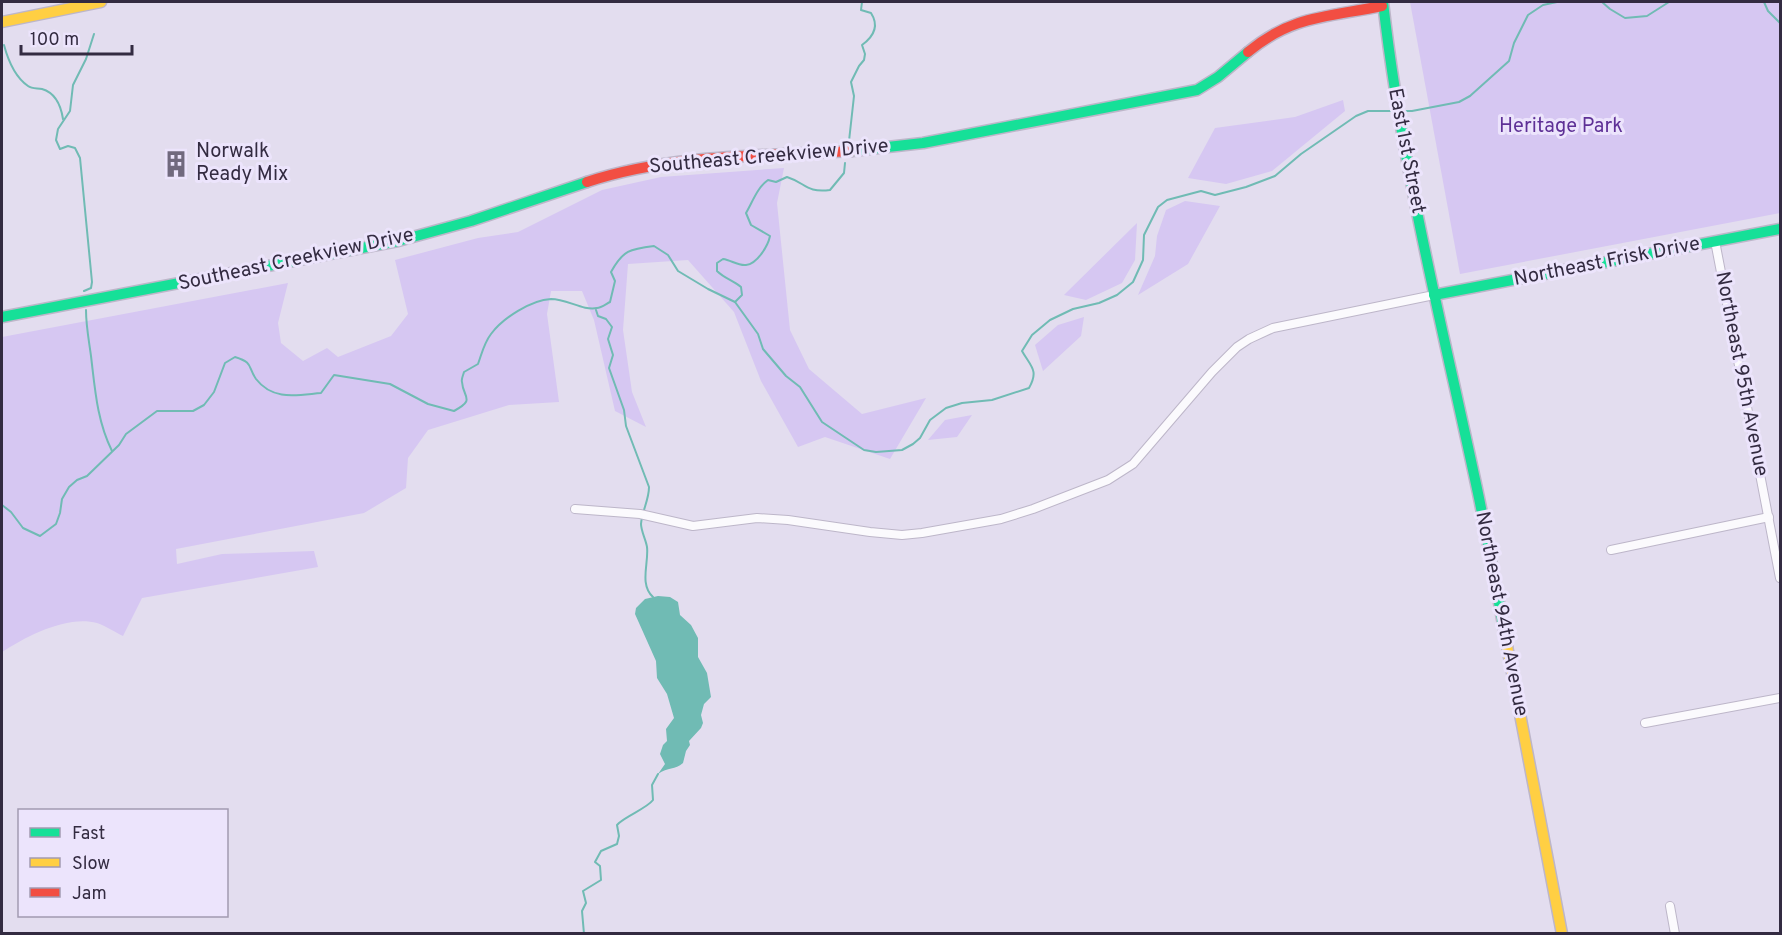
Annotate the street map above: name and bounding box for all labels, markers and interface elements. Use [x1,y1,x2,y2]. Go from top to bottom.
scale bar [21,18,132,56]
text: 100 m [30,29,79,52]
street label: East 1st Street [1381,86,1431,216]
park label: Heritage Park [1499,114,1623,140]
street label: Southeast Creekview Drive [648,134,890,180]
place label: Norwalk Ready Mix [196,139,288,188]
building icon: Norwalk Ready Mix [161,149,191,179]
street label: Southeast Creekview Drive [176,222,416,298]
street label: Northeast Frisk Drive [1512,231,1702,293]
street label: Northeast 95th Avenue [1708,269,1774,479]
street label: Northeast 94th Avenue [1468,509,1534,719]
legend [18,809,228,917]
text: Fast [72,823,105,846]
text: Slow [72,853,110,876]
text: Jam [72,883,107,906]

